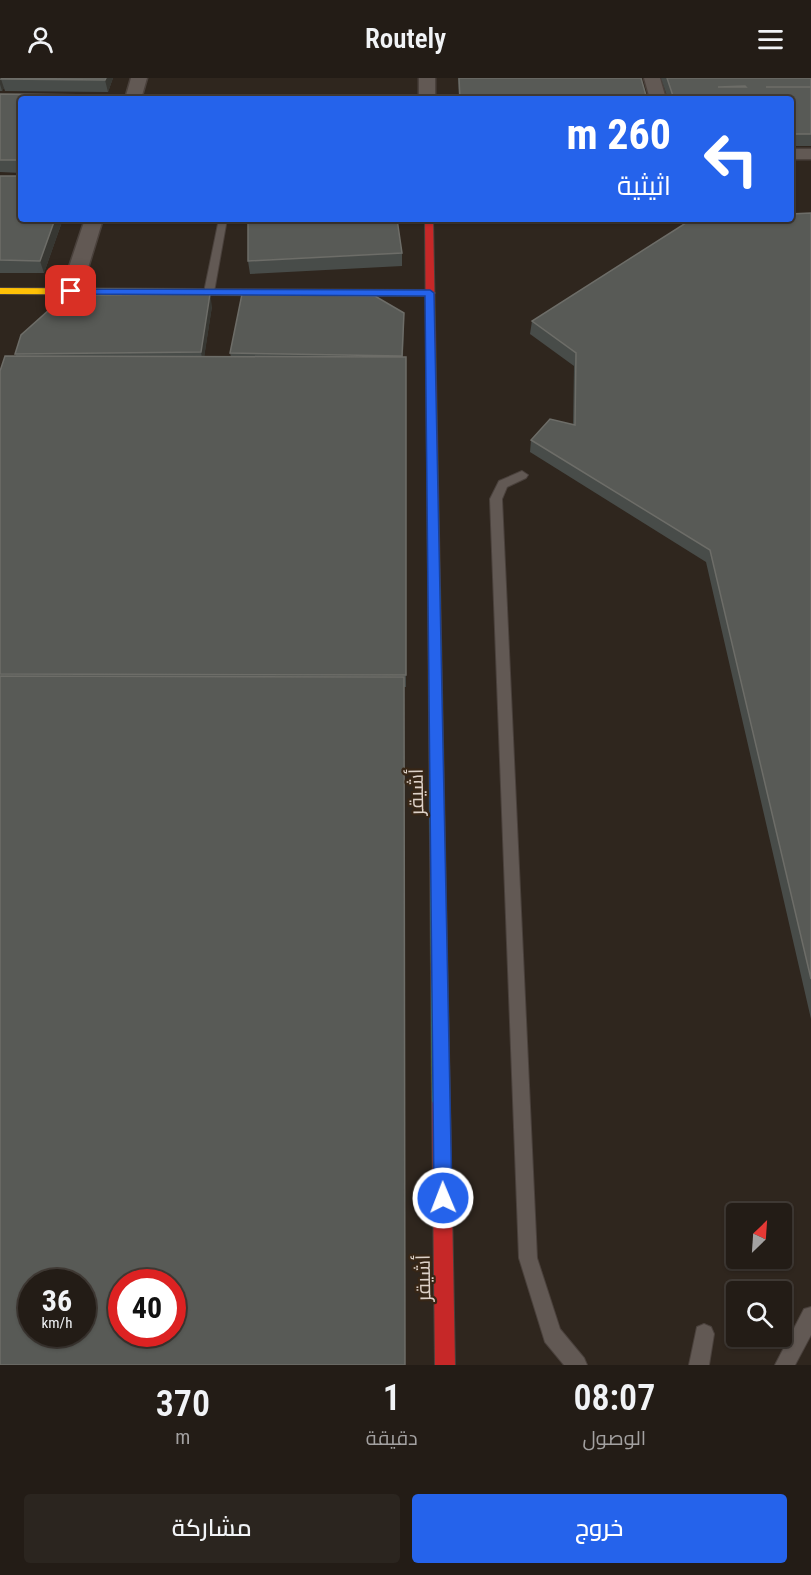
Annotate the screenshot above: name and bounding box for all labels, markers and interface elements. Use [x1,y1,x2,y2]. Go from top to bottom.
icon: person [24,23,57,56]
text: Routely [365,23,446,55]
icon: menu [754,23,787,56]
text: 260 m [566,110,671,159]
icon: left [692,120,770,198]
text: اثيثية [617,170,671,202]
pin [45,265,96,316]
icon: arrive [54,274,87,307]
street label: أشيقر [404,768,428,817]
position arrow [411,1166,475,1230]
north arrow [726,1203,792,1269]
map controls [726,1203,792,1347]
street label: أشيقر [411,1254,435,1303]
speed limit sign: 40 [108,1269,186,1347]
button: search [726,1281,792,1347]
text: 36 [42,1283,72,1318]
text: km/h [42,1314,72,1332]
text: 1 [383,1377,401,1419]
text: 08:07 [573,1377,655,1419]
text: 370 [156,1383,210,1425]
text: m [175,1425,190,1449]
text: دقيقة [366,1426,418,1450]
text: الوصول [582,1426,646,1450]
button: مشاركة [24,1494,400,1563]
button: خروج [412,1494,787,1563]

